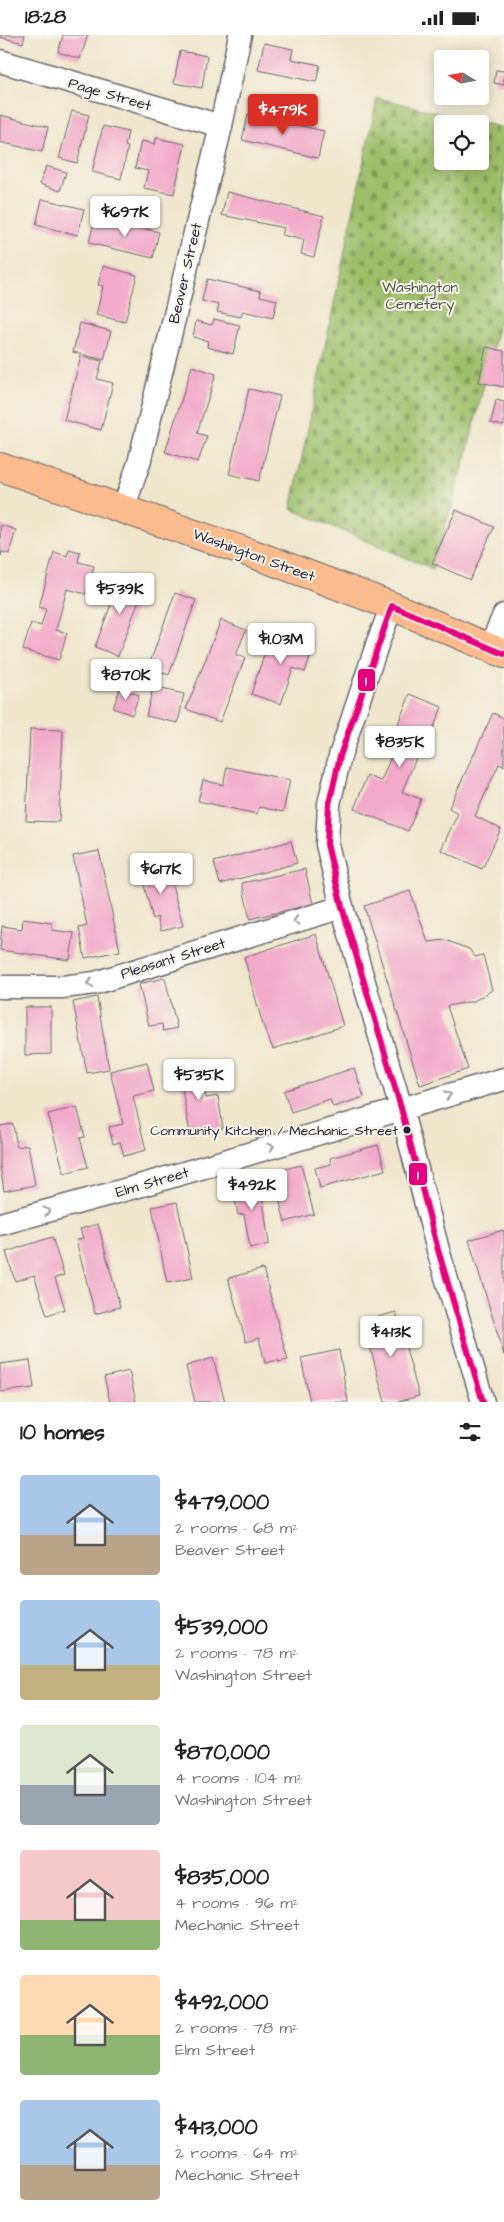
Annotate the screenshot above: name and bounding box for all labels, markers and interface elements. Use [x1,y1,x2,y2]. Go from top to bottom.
text: 18:28 [25,4,66,31]
north arrow [434,50,489,105]
map controls [434,50,489,170]
street label: Page Street [66,73,154,117]
pin: $479K [248,93,318,136]
text: $479K [259,99,307,121]
button: locate [434,115,489,170]
pin: $697K [90,195,160,238]
text: $697K [101,201,149,223]
street label: Beaver Street [164,221,207,326]
park label: Washington Cemetery [382,277,459,316]
street label: Washington Street [190,524,318,588]
pin: $539K [85,573,155,615]
text: $539K [96,578,144,600]
pin: $1.03M [240,623,322,665]
text: $1.03M [259,628,303,650]
pin: $870K [91,659,161,701]
text: $870K [102,664,150,686]
line badge: 1 [357,668,376,692]
text: 1 [365,671,367,691]
pin: $835K [365,725,435,768]
text: $835K [376,731,424,753]
pin: $617K [126,853,196,895]
text: $617K [141,858,181,880]
one-way arrow [292,915,300,925]
street label: Pleasant Street [118,933,228,984]
one-way arrow [85,977,93,988]
pin: $535K [164,1059,234,1101]
text: $535K [174,1064,224,1086]
one-way arrow [443,1090,451,1100]
place label: Community Kitchen / Mechanic Street [150,1121,398,1141]
marker: Community Kitchen / Mechanic Street [402,1125,412,1135]
one-way arrow [266,1143,274,1153]
street label: Elm Street [113,1162,191,1203]
line badge: 1 [408,1162,428,1186]
text: 1 [417,1165,419,1185]
pin: $492K [217,1169,287,1211]
text: $492K [228,1174,276,1196]
one-way arrow [43,1206,52,1217]
pin: $413K [356,1315,426,1358]
text: $413K [371,1321,411,1343]
text: 10 homes [20,1418,105,1447]
icon: filters [456,1418,484,1446]
text: $479,000 [175,1488,269,1517]
icon: home [60,1495,120,1555]
text: 2 rooms · 68 m² [175,1517,298,1539]
text: Beaver Street [175,1539,285,1561]
text: $539,000 [175,1613,268,1642]
icon: home [60,1620,120,1680]
text: 2 rooms · 78 m² [175,1642,298,1664]
text: Washington Street [175,1664,312,1686]
text: $870,000 [175,1738,270,1767]
icon: home [60,1745,120,1805]
text: 4 rooms · 104 m² [175,1767,303,1789]
text: Washington Street [175,1789,312,1811]
text: $835,000 [175,1863,269,1892]
icon: home [60,1870,120,1930]
text: 4 rooms · 96 m² [175,1892,299,1914]
text: Mechanic Street [175,1914,299,1936]
text: $492,000 [175,1988,268,2017]
icon: home [60,1995,120,2055]
text: 2 rooms · 78 m² [175,2017,298,2039]
text: Elm Street [175,2039,255,2061]
text: $413,000 [175,2113,258,2142]
icon: home [60,2120,120,2180]
text: 2 rooms · 64 m² [175,2142,299,2164]
text: Mechanic Street [175,2164,299,2186]

